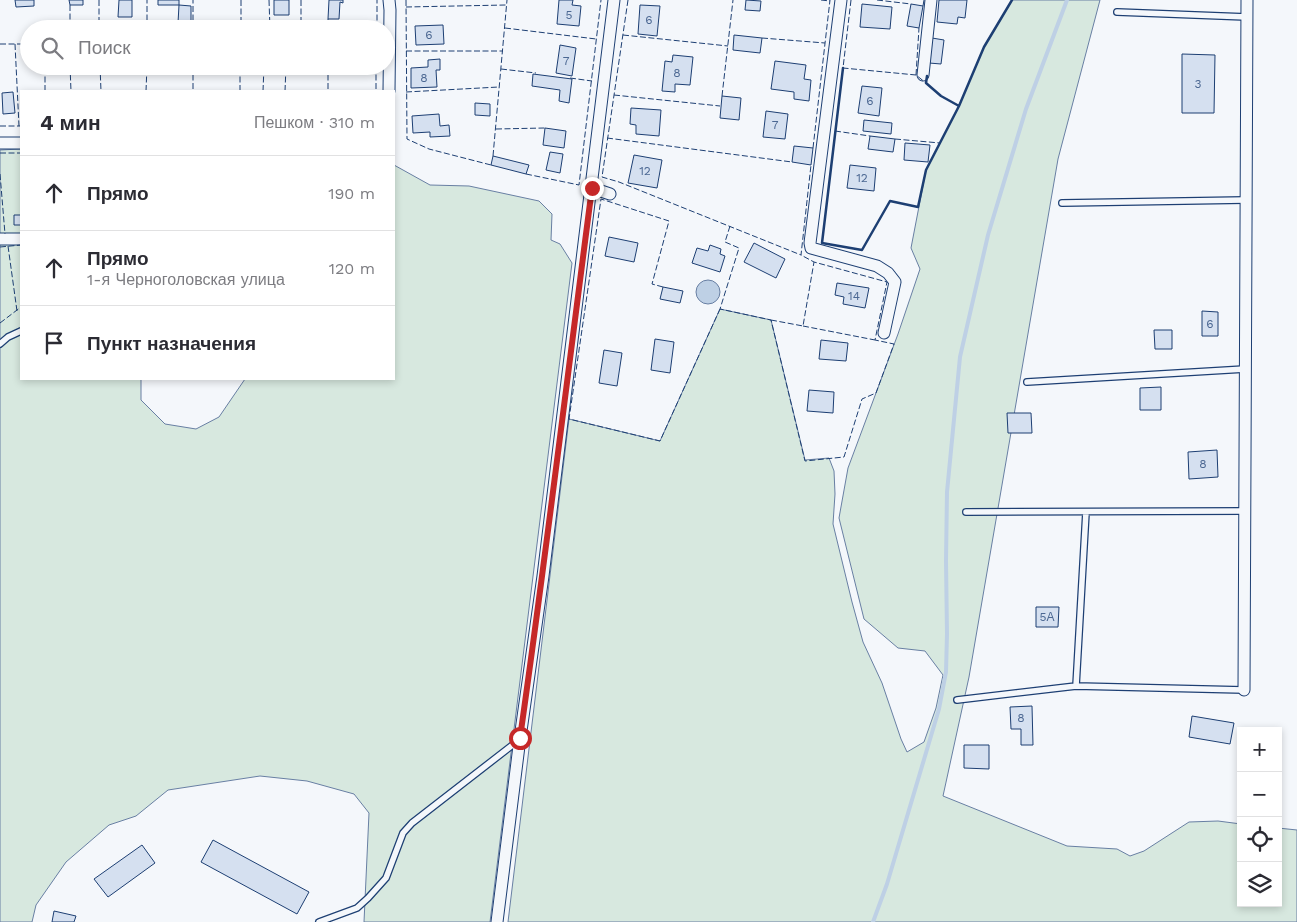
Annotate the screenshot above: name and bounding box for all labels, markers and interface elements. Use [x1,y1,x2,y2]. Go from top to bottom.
house number: 5 [566,8,573,22]
house number: 6 [645,13,653,27]
search box [20,20,395,75]
house number: 6 [425,28,433,42]
icon: search [38,34,66,62]
text: Поиск [78,36,131,59]
house number: 7 [563,54,570,68]
house number: 8 [673,66,681,80]
house number: 8 [420,71,428,85]
house number: 3 [1195,77,1202,91]
house number: 6 [866,94,874,108]
text: 4 мин [40,110,101,135]
text: Пешком · 310 m [254,113,375,132]
house number: 7 [772,118,779,132]
house number: 12 [639,164,651,178]
house number: 12 [856,171,868,185]
route end [581,177,604,200]
icon: ahead [40,179,68,207]
text: Прямо [87,182,149,205]
text: 190 m [328,184,375,203]
text: Прямо [87,247,149,270]
icon: ahead [40,254,68,282]
text: 120 m [329,259,375,278]
text: 1-я Черноголовская улица [87,270,285,289]
house number: 14 [848,289,860,303]
house number: 6 [1206,317,1214,331]
icon: arrive [40,329,68,357]
text: Пункт назначения [87,332,256,355]
house number: 8 [1199,457,1207,471]
house number: 5А [1040,610,1055,624]
house number: 8 [1017,711,1025,725]
route start [509,727,532,750]
map controls [1237,727,1282,907]
button: + [1237,727,1282,772]
button: − [1237,772,1282,817]
button: locate [1237,817,1282,862]
button: layers [1237,862,1282,907]

